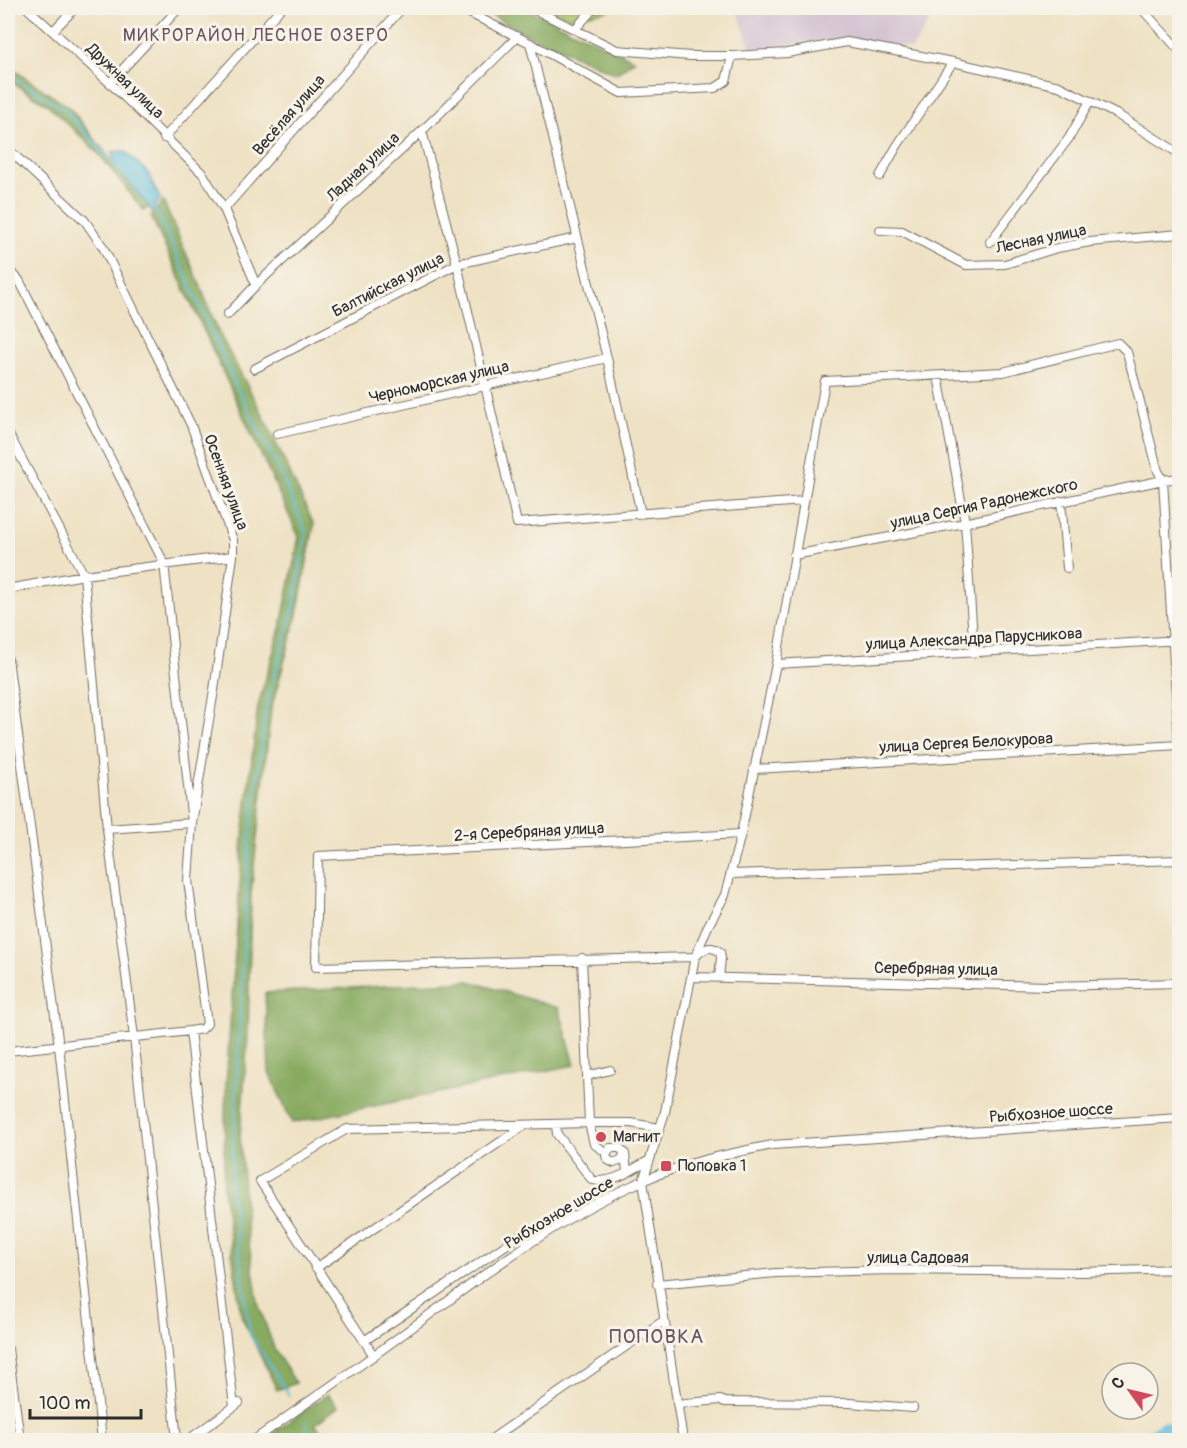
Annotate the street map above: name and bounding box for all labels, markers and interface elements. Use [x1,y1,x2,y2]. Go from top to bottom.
district label: МИКРОРАЙОН ЛЕСНОЕ ОЗЕРО [123,24,389,47]
street label: Дружная улица [81,38,168,123]
street label: Весёлая улица [249,71,329,159]
street label: Ладная улица [321,128,404,207]
street label: Лесная улица [993,220,1088,259]
street label: Балтийская улица [329,248,447,322]
street label: Черноморская улица [367,356,511,408]
street label: Осенняя улица [199,431,253,533]
street label: улица Сергия Радонежского [888,474,1080,534]
street label: улица Александра Парусникова [864,623,1083,655]
street label: улица Сергея Белокурова [878,728,1053,758]
street label: 2-я Серебряная улица [453,818,605,846]
street label: Серебряная улица [874,958,998,980]
street label: Рыбхозное шоссе [989,1099,1114,1127]
place label: Магнит [613,1127,661,1147]
marker: Магнит [594,1130,608,1144]
place label: Поповка 1 [678,1156,746,1176]
marker: Поповка 1 [659,1159,673,1173]
street label: Рыбхозное шоссе [501,1173,617,1253]
street label: улица Садовая [866,1248,969,1268]
district label: ПОПОВКА [609,1324,705,1349]
north arrow [1100,1361,1160,1421]
text: С [1107,1373,1130,1393]
scale bar [30,1382,141,1420]
text: 100 m [39,1392,91,1415]

